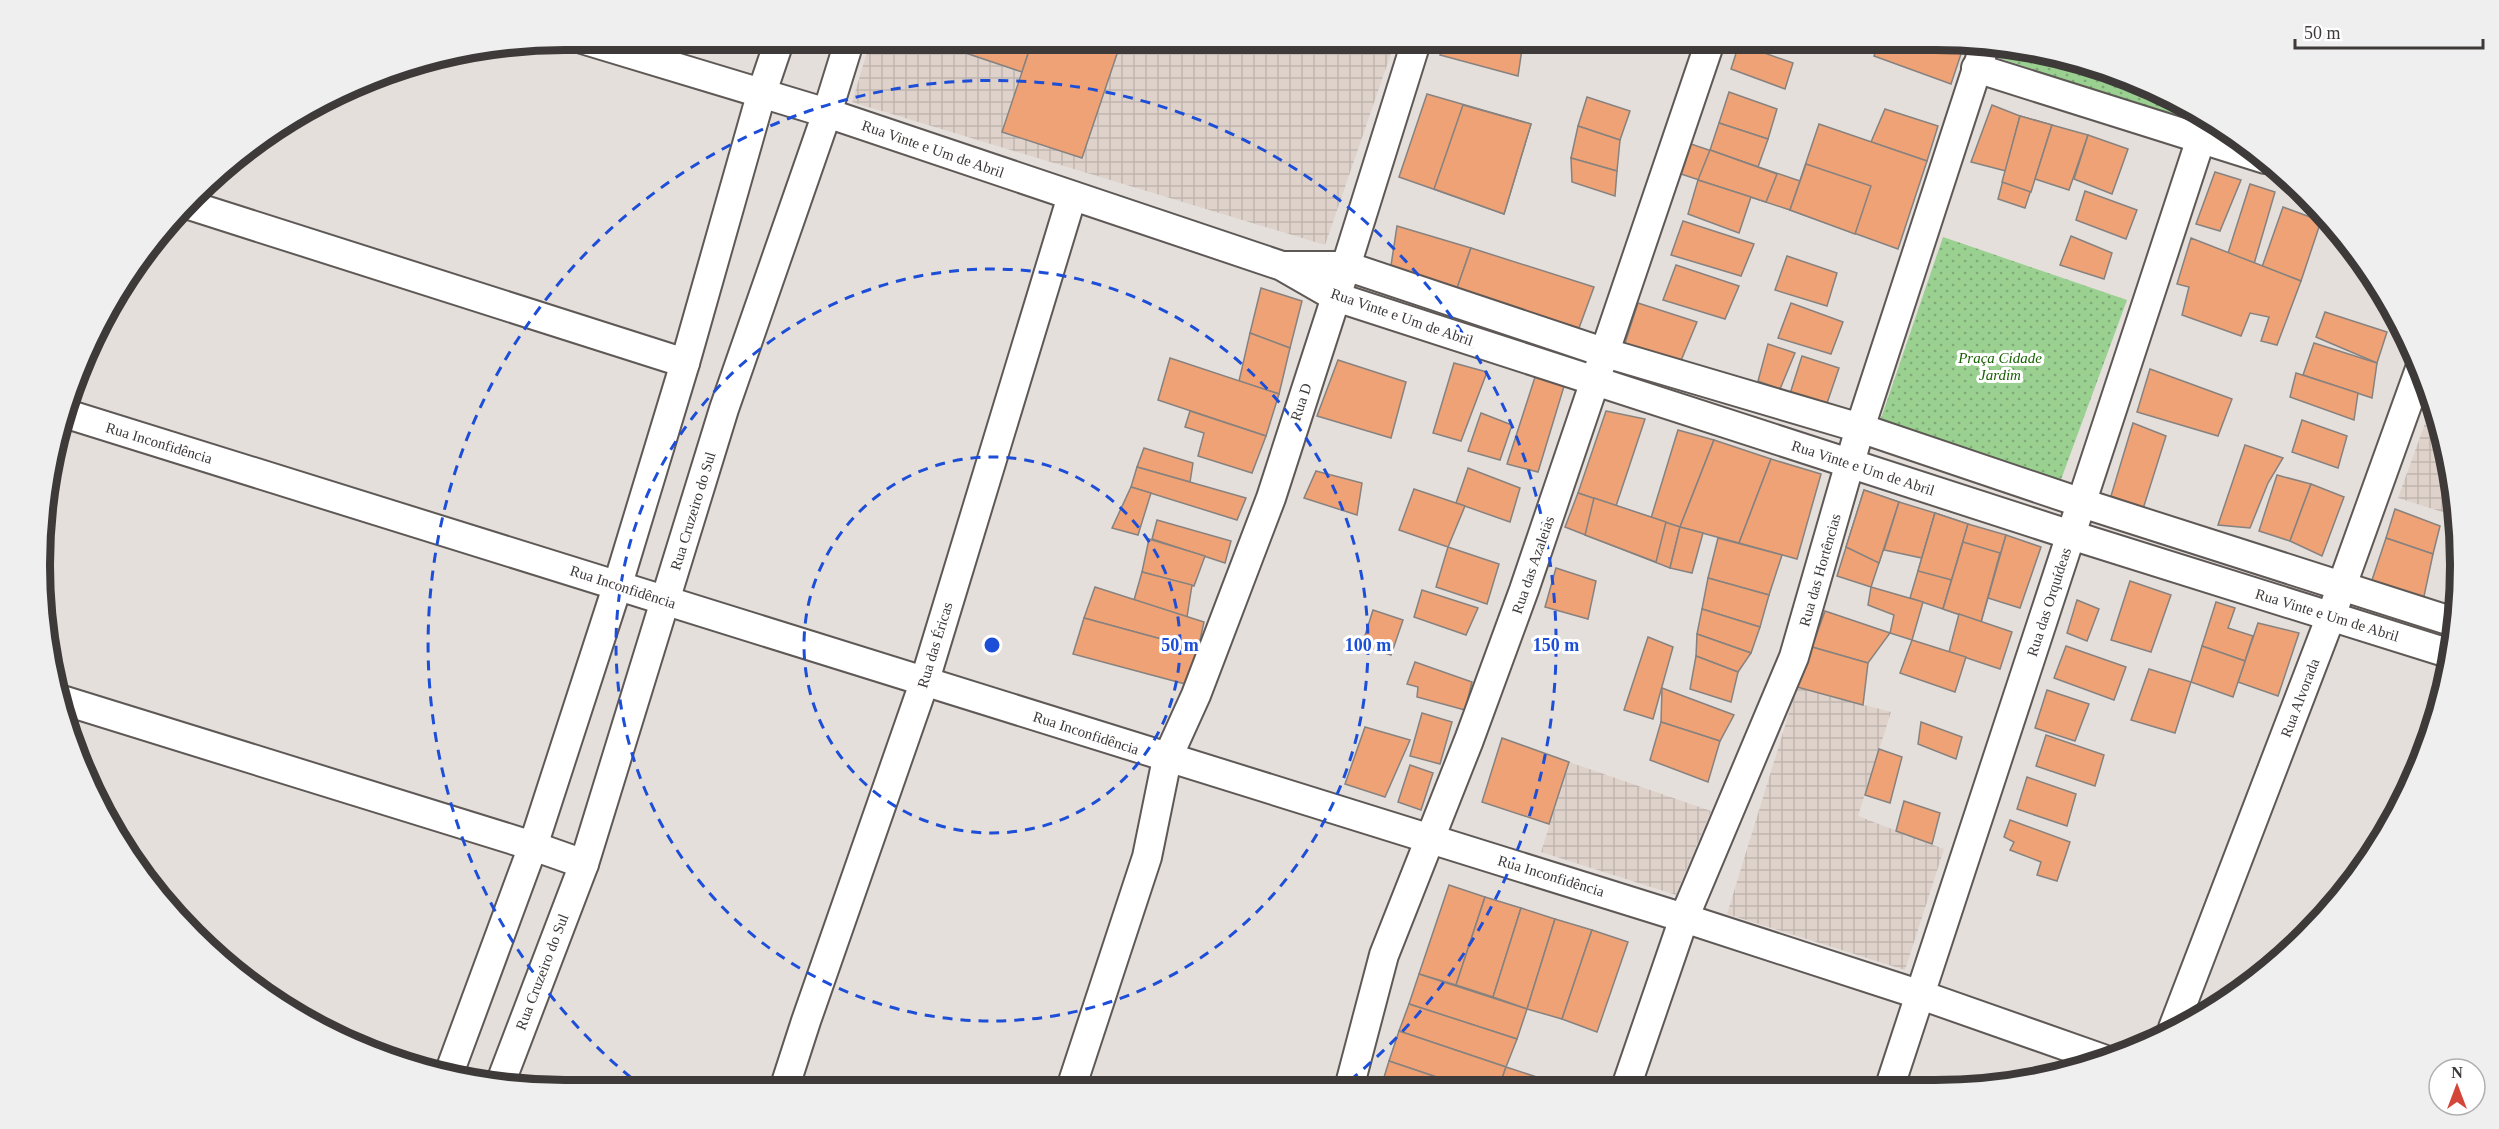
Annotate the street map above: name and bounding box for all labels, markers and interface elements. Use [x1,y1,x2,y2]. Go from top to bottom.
scale bar [2295,12,2482,50]
text: 50 m [2304,23,2341,43]
street label: Rua Vinte e Um de Abril [860,117,1006,181]
street label: Rua Vinte e Um de Abril [1329,285,1475,349]
park label: Praça Cidade Jardim [1957,350,2042,383]
street label: Rua D [1287,381,1315,423]
street label: Rua Inconfidência [104,419,214,467]
street label: Rua Vinte e Um de Abril [1790,437,1936,499]
street label: Rua Cruzeiro do Sul [667,450,719,572]
street label: Rua das Hortências [1796,512,1844,628]
street label: Rua das Azaleias [1509,514,1557,616]
street label: Rua das Orquídeas [2024,545,2074,658]
street label: Rua Inconfidência [568,562,678,612]
street label: Rua Vinte e Um de Abril [2253,586,2401,644]
street label: Rua das Éricas [914,600,956,690]
centre of rings [982,635,1002,655]
text: 50 m [1161,635,1199,655]
text: 100 m [1345,635,1391,655]
text: 150 m [1533,635,1579,655]
street label: Rua Alvorada [2278,656,2322,740]
street label: Rua Inconfidência [1031,708,1141,758]
street label: Rua Inconfidência [1496,852,1606,900]
street label: Rua Cruzeiro do Sul [513,912,571,1032]
north arrow [2427,1057,2487,1117]
text: N [2451,1064,2463,1081]

